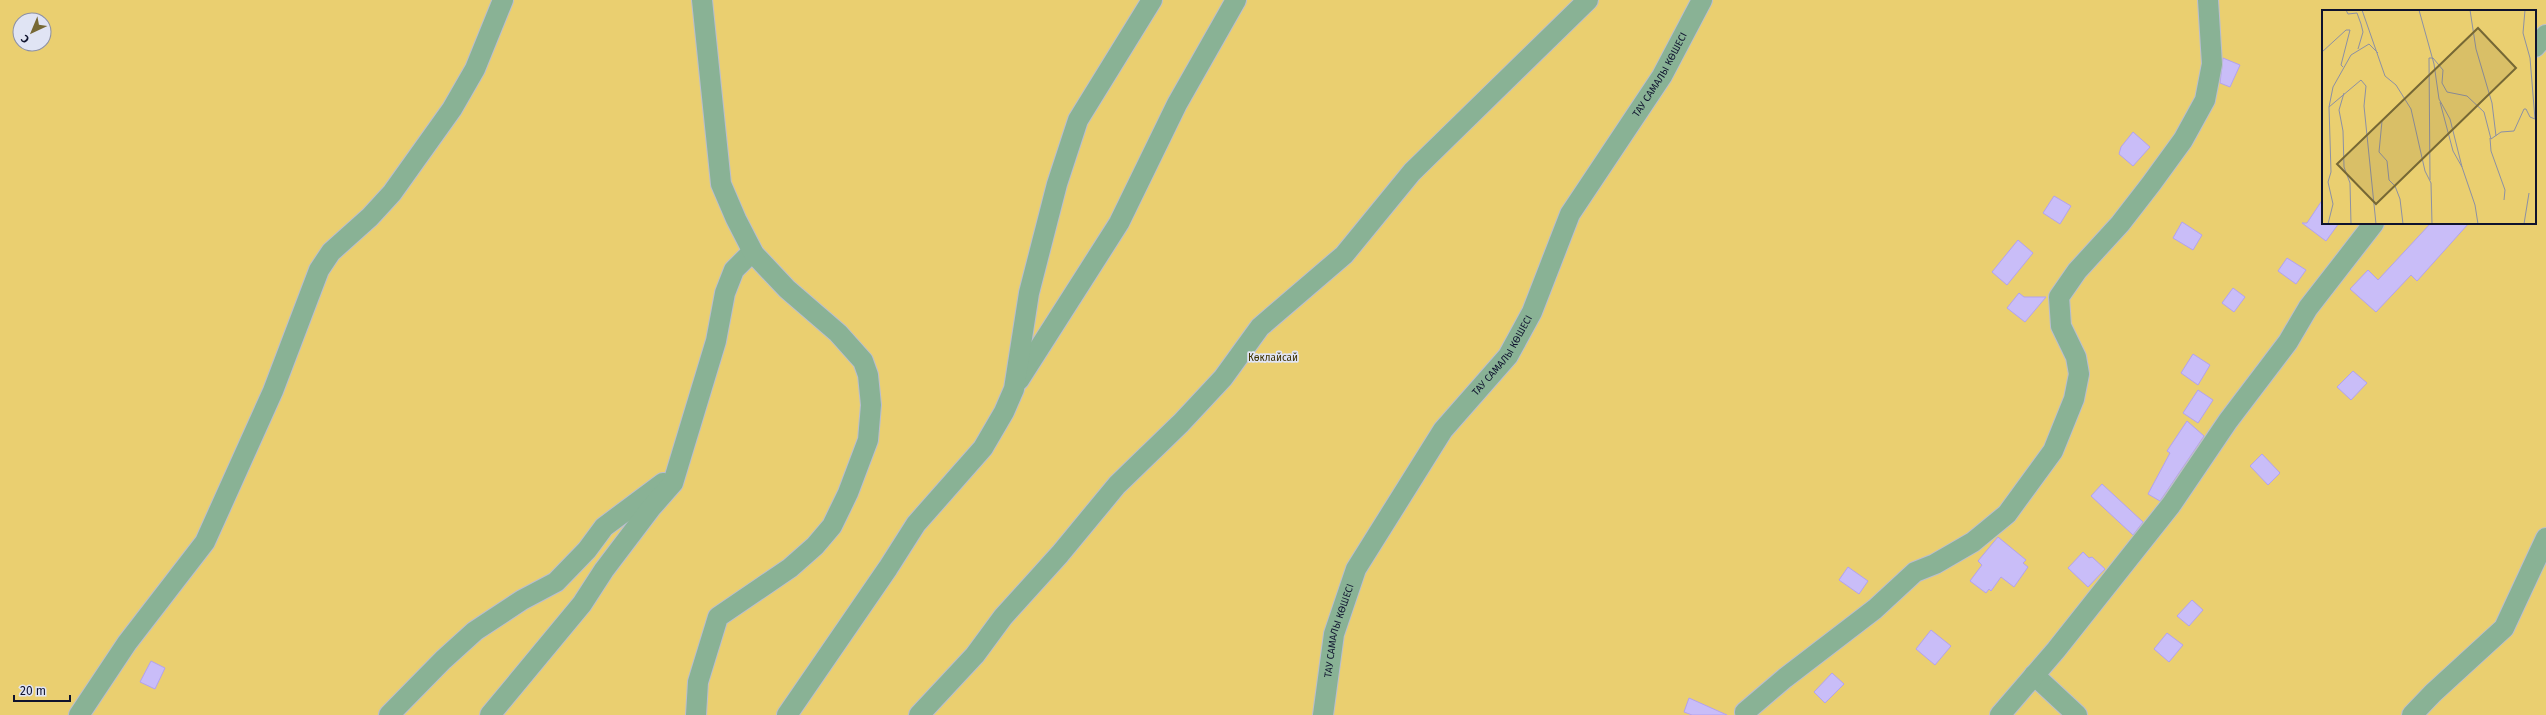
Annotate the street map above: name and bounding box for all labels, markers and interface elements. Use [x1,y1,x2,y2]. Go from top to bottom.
inset map [2322,10,2536,224]
north arrow [12,12,52,52]
text: С [18,31,32,46]
street label: ТАУ САМАЛЫ КӨШЕСІ [1630,31,1690,119]
street label: ТАУ САМАЛЫ КӨШЕСІ [1470,313,1535,398]
park label: Көклайсай [1248,352,1298,364]
street label: ТАУ САМАЛЫ КӨШЕСІ [1322,582,1356,678]
scale bar [14,677,70,703]
text: 20 m [20,684,46,698]

